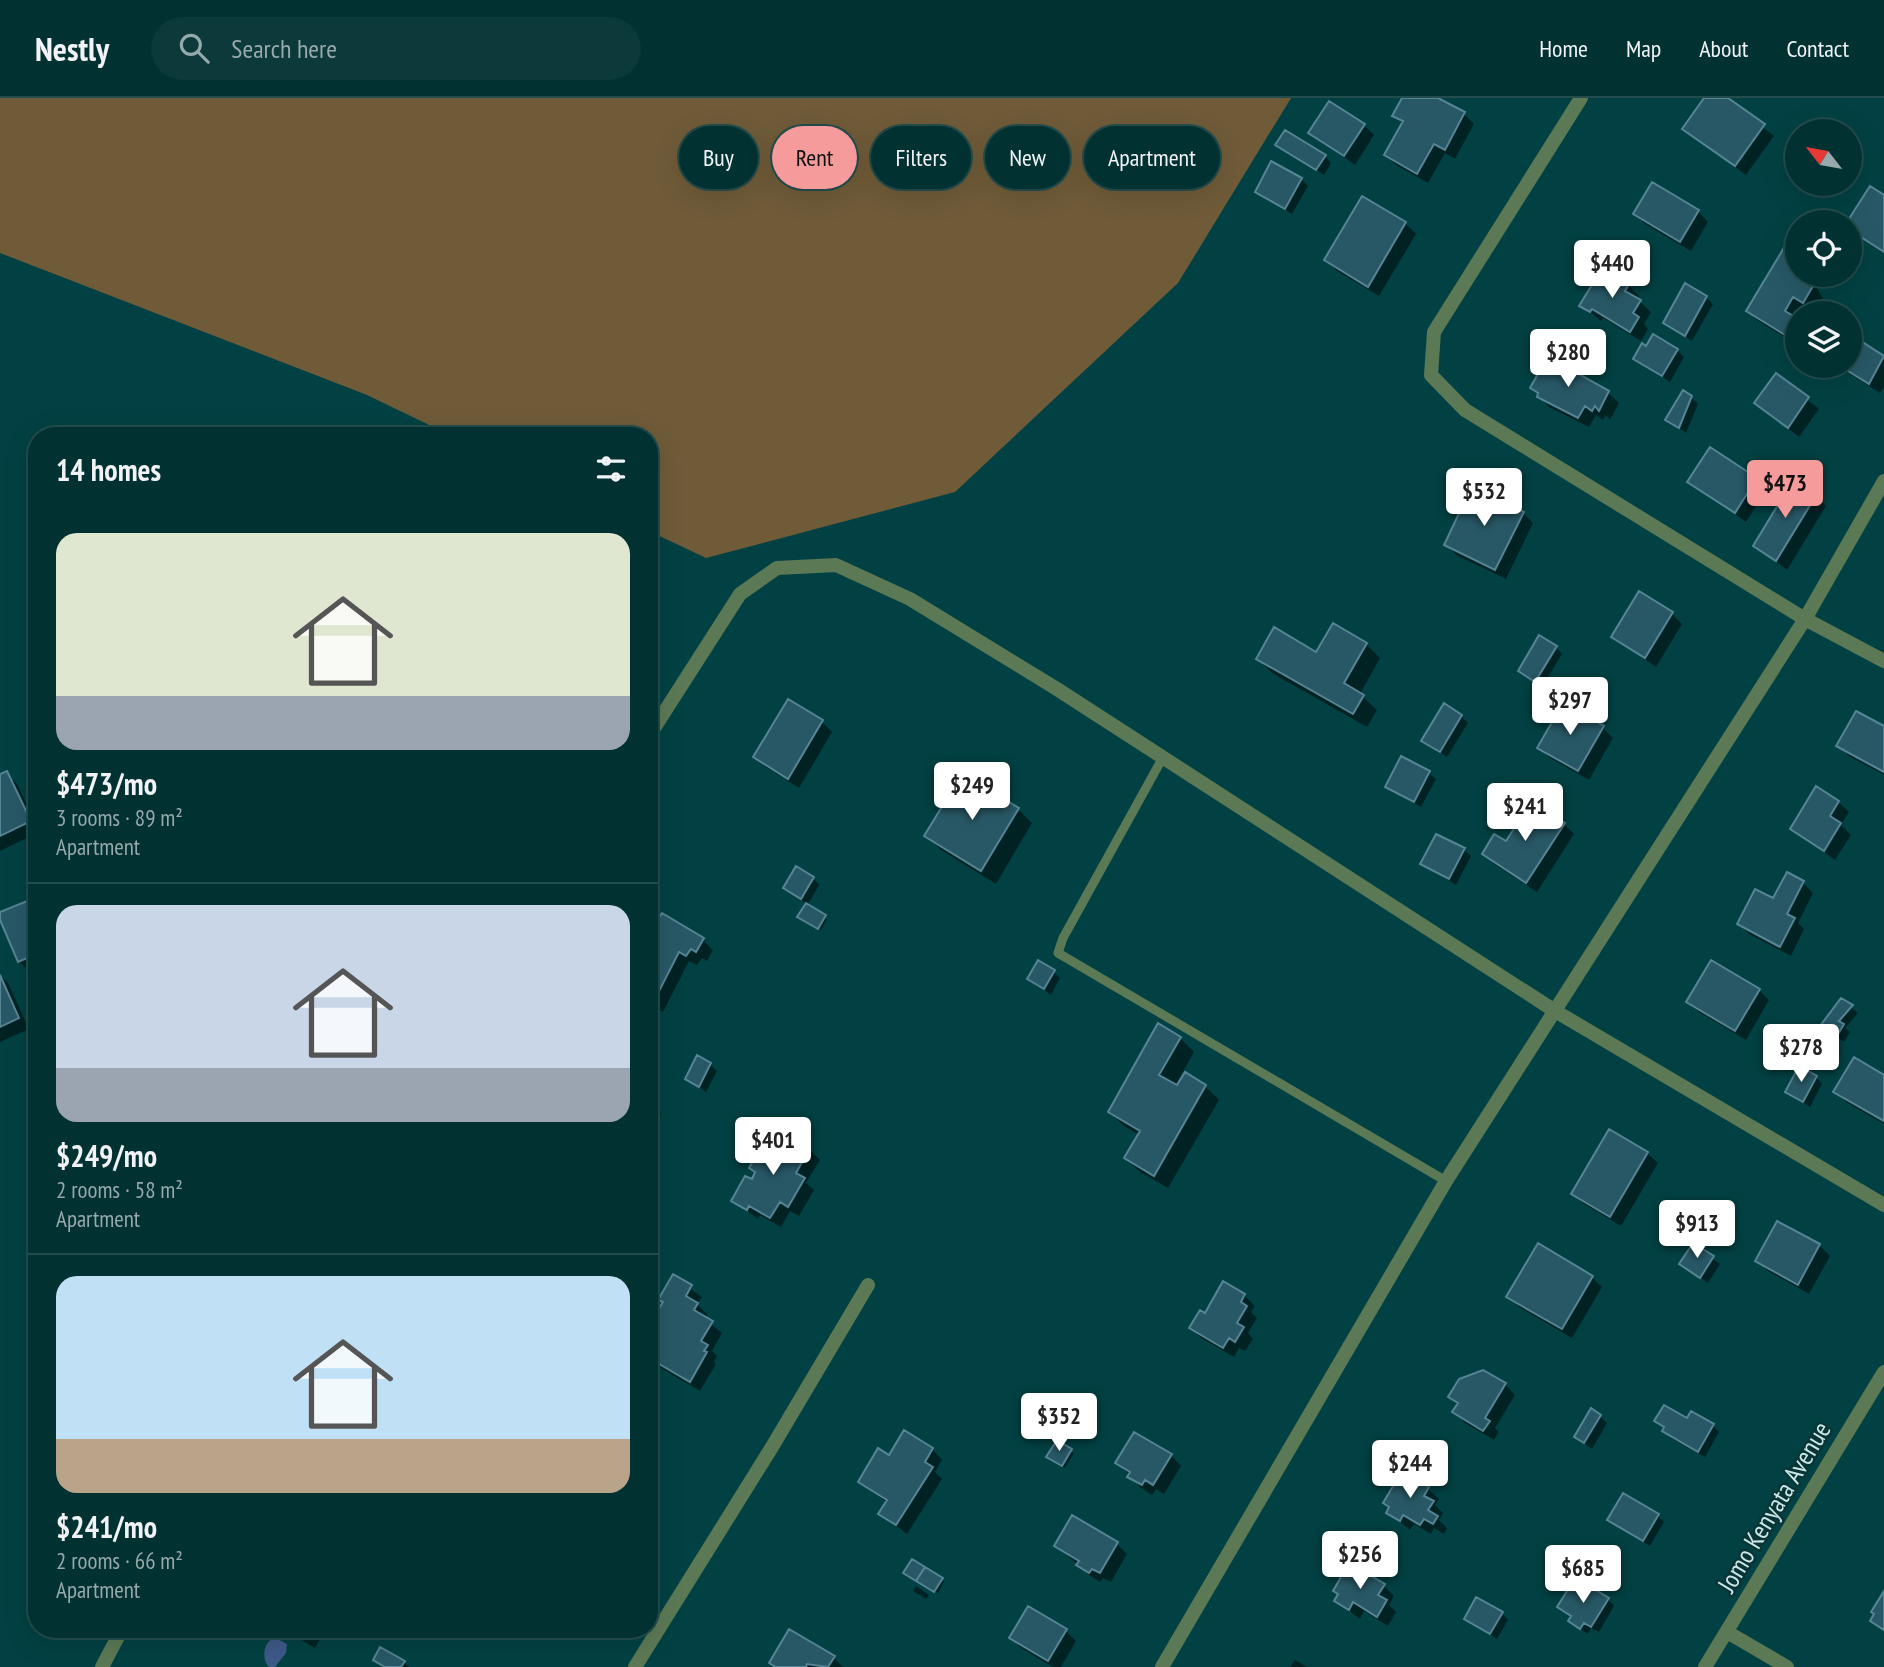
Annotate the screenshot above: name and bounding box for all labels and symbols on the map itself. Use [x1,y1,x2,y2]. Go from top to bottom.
north arrow [1785,119,1862,196]
pin: $440 [1571,240,1653,300]
pin: $280 [1527,330,1609,389]
pin: $473 [1744,460,1826,520]
pin: $532 [1443,468,1525,528]
pin: $297 [1529,678,1611,737]
pin: $249 [931,762,1013,822]
pin: $241 [1484,784,1566,843]
pin: $278 [1760,1024,1842,1084]
pin: $401 [732,1118,814,1177]
pin: $913 [1656,1200,1738,1260]
pin: $352 [1018,1394,1100,1453]
street label: Jomo Kenyata Avenue [1709,1415,1838,1599]
pin: $244 [1369,1440,1451,1500]
pin: $256 [1319,1532,1401,1591]
pin: $685 [1542,1546,1624,1605]

